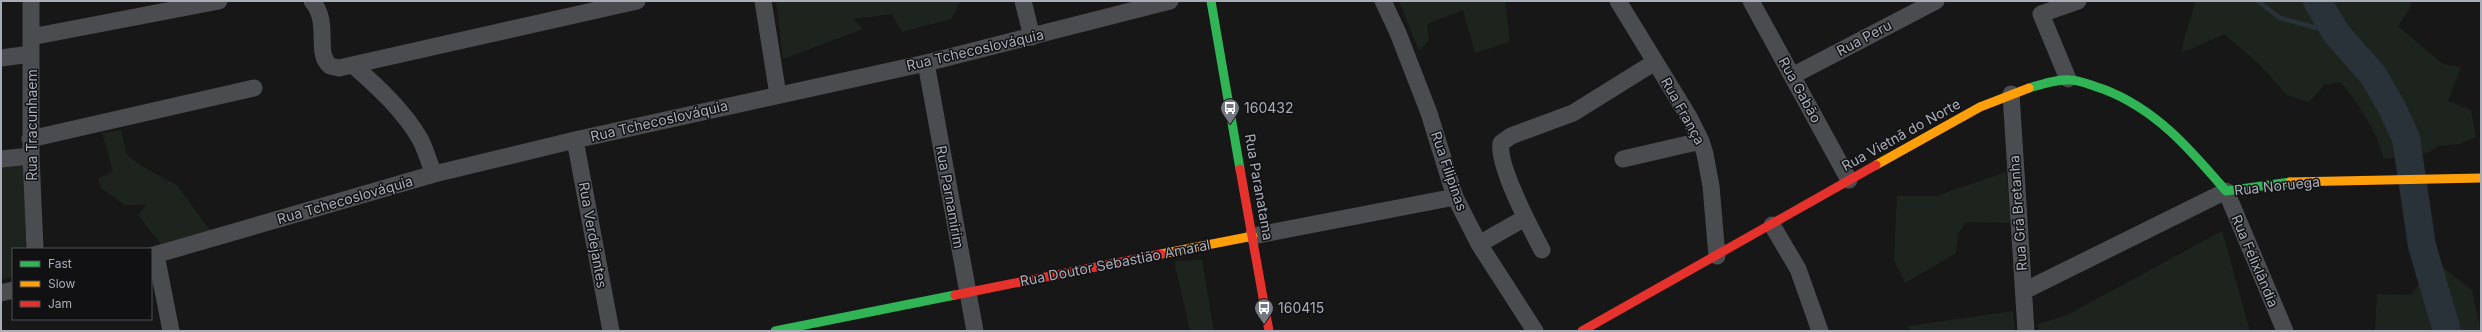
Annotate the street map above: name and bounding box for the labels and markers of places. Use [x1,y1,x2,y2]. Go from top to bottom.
bus stop icon: 160432 [1219,97,1241,125]
place label: 160432 [1244,99,1293,116]
bus stop icon: 160415 [1253,297,1275,325]
place label: 160415 [1278,299,1324,316]

